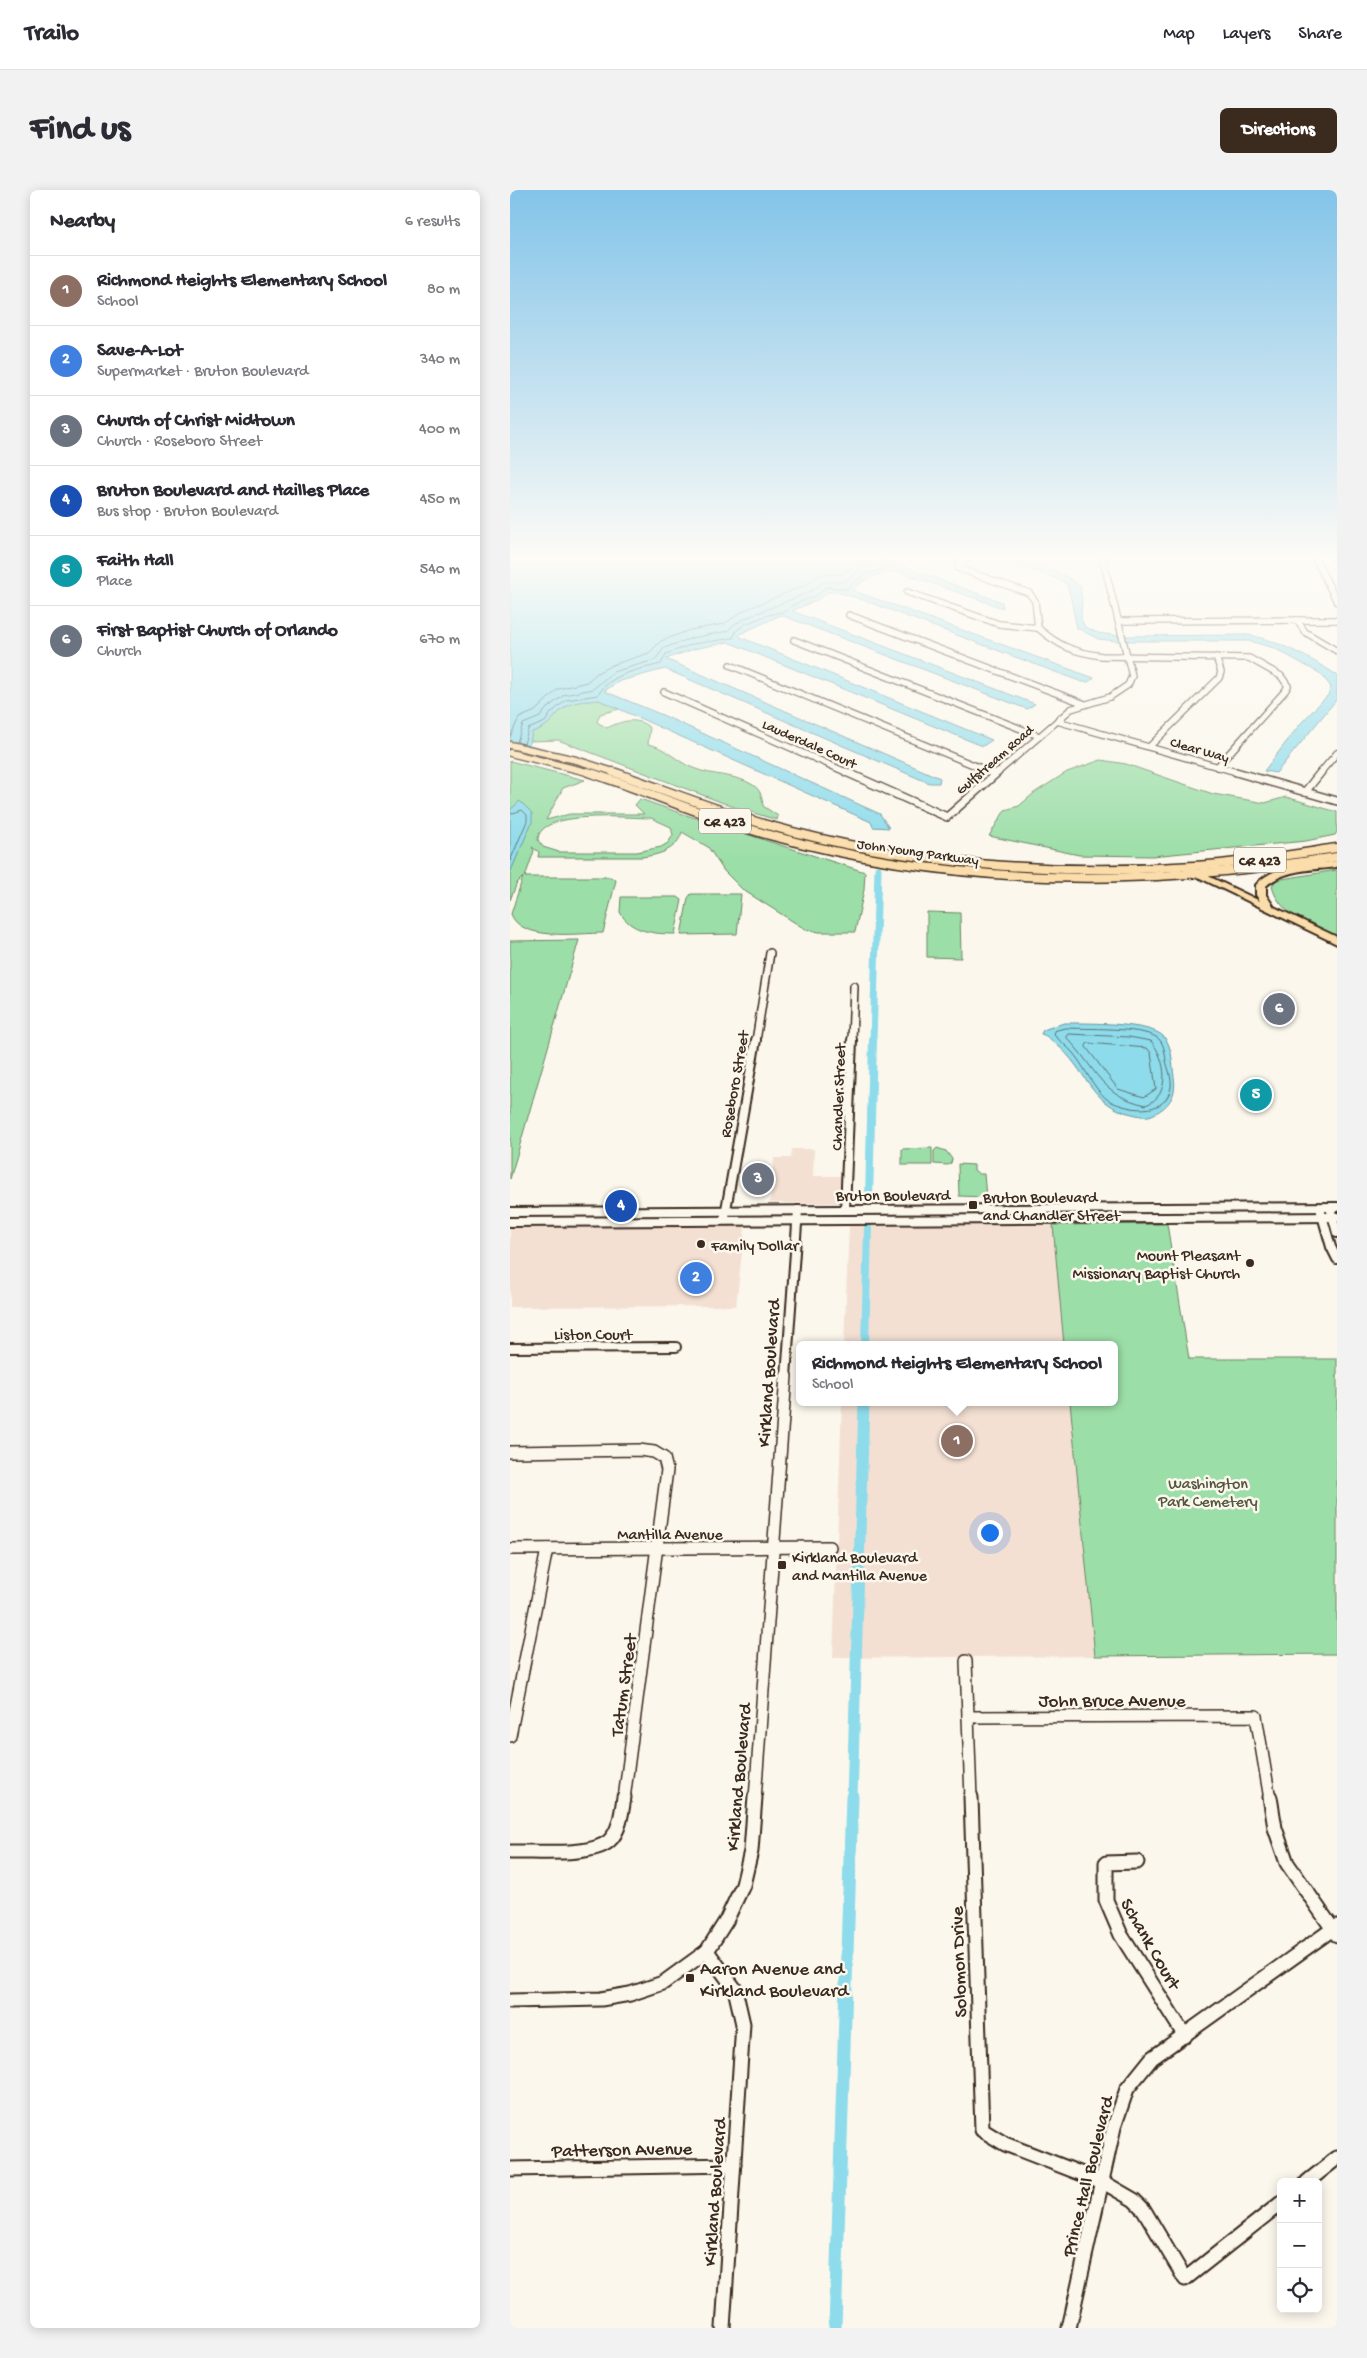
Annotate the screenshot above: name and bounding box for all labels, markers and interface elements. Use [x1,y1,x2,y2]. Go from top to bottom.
text: Trailo [25,20,79,49]
text: Map [1163,24,1195,45]
text: Layers [1223,24,1270,45]
text: Share [1298,24,1342,45]
button: Directions [1220,108,1337,153]
text: Find us [30,110,130,151]
text: Nearby [50,210,115,235]
text: 6 results [405,213,460,232]
text: Richmond Heights Elementary School [97,270,387,293]
text: 1 [63,281,69,300]
text: 80 m [427,281,460,300]
text: School [97,293,139,312]
text: Save-A-Lot [97,340,182,363]
text: 2 [62,351,70,370]
text: 340 m [420,351,460,370]
text: Supermarket · Bruton Boulevard [97,363,308,382]
text: Church of Christ Midtown [97,410,295,433]
text: 3 [62,421,70,440]
text: 400 m [419,421,460,440]
text: Church · Roseboro Street [97,433,262,452]
text: Bruton Boulevard and Hailles Place [97,480,369,503]
text: 4 [62,491,70,510]
text: 450 m [420,491,460,510]
text: Bus stop · Bruton Boulevard [97,503,278,522]
text: Faith Hall [97,550,174,573]
text: 5 [62,561,70,580]
text: 540 m [420,561,460,580]
text: Place [97,573,132,592]
text: First Baptist Church of Orlando [97,620,338,643]
text: 6 [62,631,70,650]
text: 670 m [419,631,460,650]
text: Church [97,643,141,662]
street label: Lauderdale Court [759,717,860,774]
street label: Gulfstream Road [953,721,1039,799]
street label: Clear Way [1168,735,1231,768]
road number: CR 423 [699,808,751,834]
street label: John Young Parkway [856,837,980,870]
road number: CR 423 [1234,848,1286,872]
pin: 6 [1263,990,1295,1028]
street label: Roseboro Street [718,1028,755,1139]
street label: Chandler Street [829,1042,852,1151]
pin: 5 [1240,1076,1272,1114]
pin: 3 [742,1160,774,1198]
pin: 4 [605,1187,637,1225]
street label: Bruton Boulevard [835,1188,952,1207]
place label: Bruton Boulevard and Chandler Street [982,1190,1121,1227]
marker: Bruton Boulevard and Chandler Street [967,1199,979,1211]
marker: Family Dollar [695,1238,707,1250]
place label: Family Dollar [710,1238,800,1257]
place label: Mount Pleasant Missionary Baptist Church [1072,1248,1241,1285]
marker: Mount Pleasant Missionary Baptist Church [1244,1257,1256,1269]
pin: 2 [680,1259,712,1297]
street label: Kirkland Boulevard [754,1297,787,1448]
street label: Liston Court [554,1327,634,1346]
popup [796,1341,1118,1406]
text: Richmond Heights Elementary School [812,1353,1102,1376]
text: School [812,1376,853,1395]
pin: 1 [941,1422,973,1460]
park label: Washington Park Cemetery [1157,1476,1258,1513]
your location [977,1520,1003,1546]
street label: Mantilla Avenue [617,1527,723,1546]
place label: Kirkland Boulevard and Mantilla Avenue [792,1550,928,1587]
marker: Kirkland Boulevard and Mantilla Avenue [776,1559,788,1571]
street label: Tatum Street [607,1631,644,1739]
street label: John Bruce Avenue [1039,1691,1186,1714]
street label: Kirkland Boulevard [723,1701,759,1852]
street label: Schank Court [1114,1895,1185,1996]
street label: Solomon Drive [947,1906,974,2018]
place label: Aaron Avenue and Kirkland Boulevard [700,1959,850,2004]
marker: Aaron Avenue and Kirkland Boulevard [684,1972,696,1984]
street label: Prince Hall Boulevard [1058,2092,1121,2260]
street label: Kirkland Boulevard [700,2116,733,2267]
street label: Patterson Avenue [551,2139,693,2164]
map controls [1277,2178,1322,2313]
button: + [1277,2178,1322,2223]
button: − [1277,2223,1322,2268]
button: locate [1277,2268,1322,2313]

